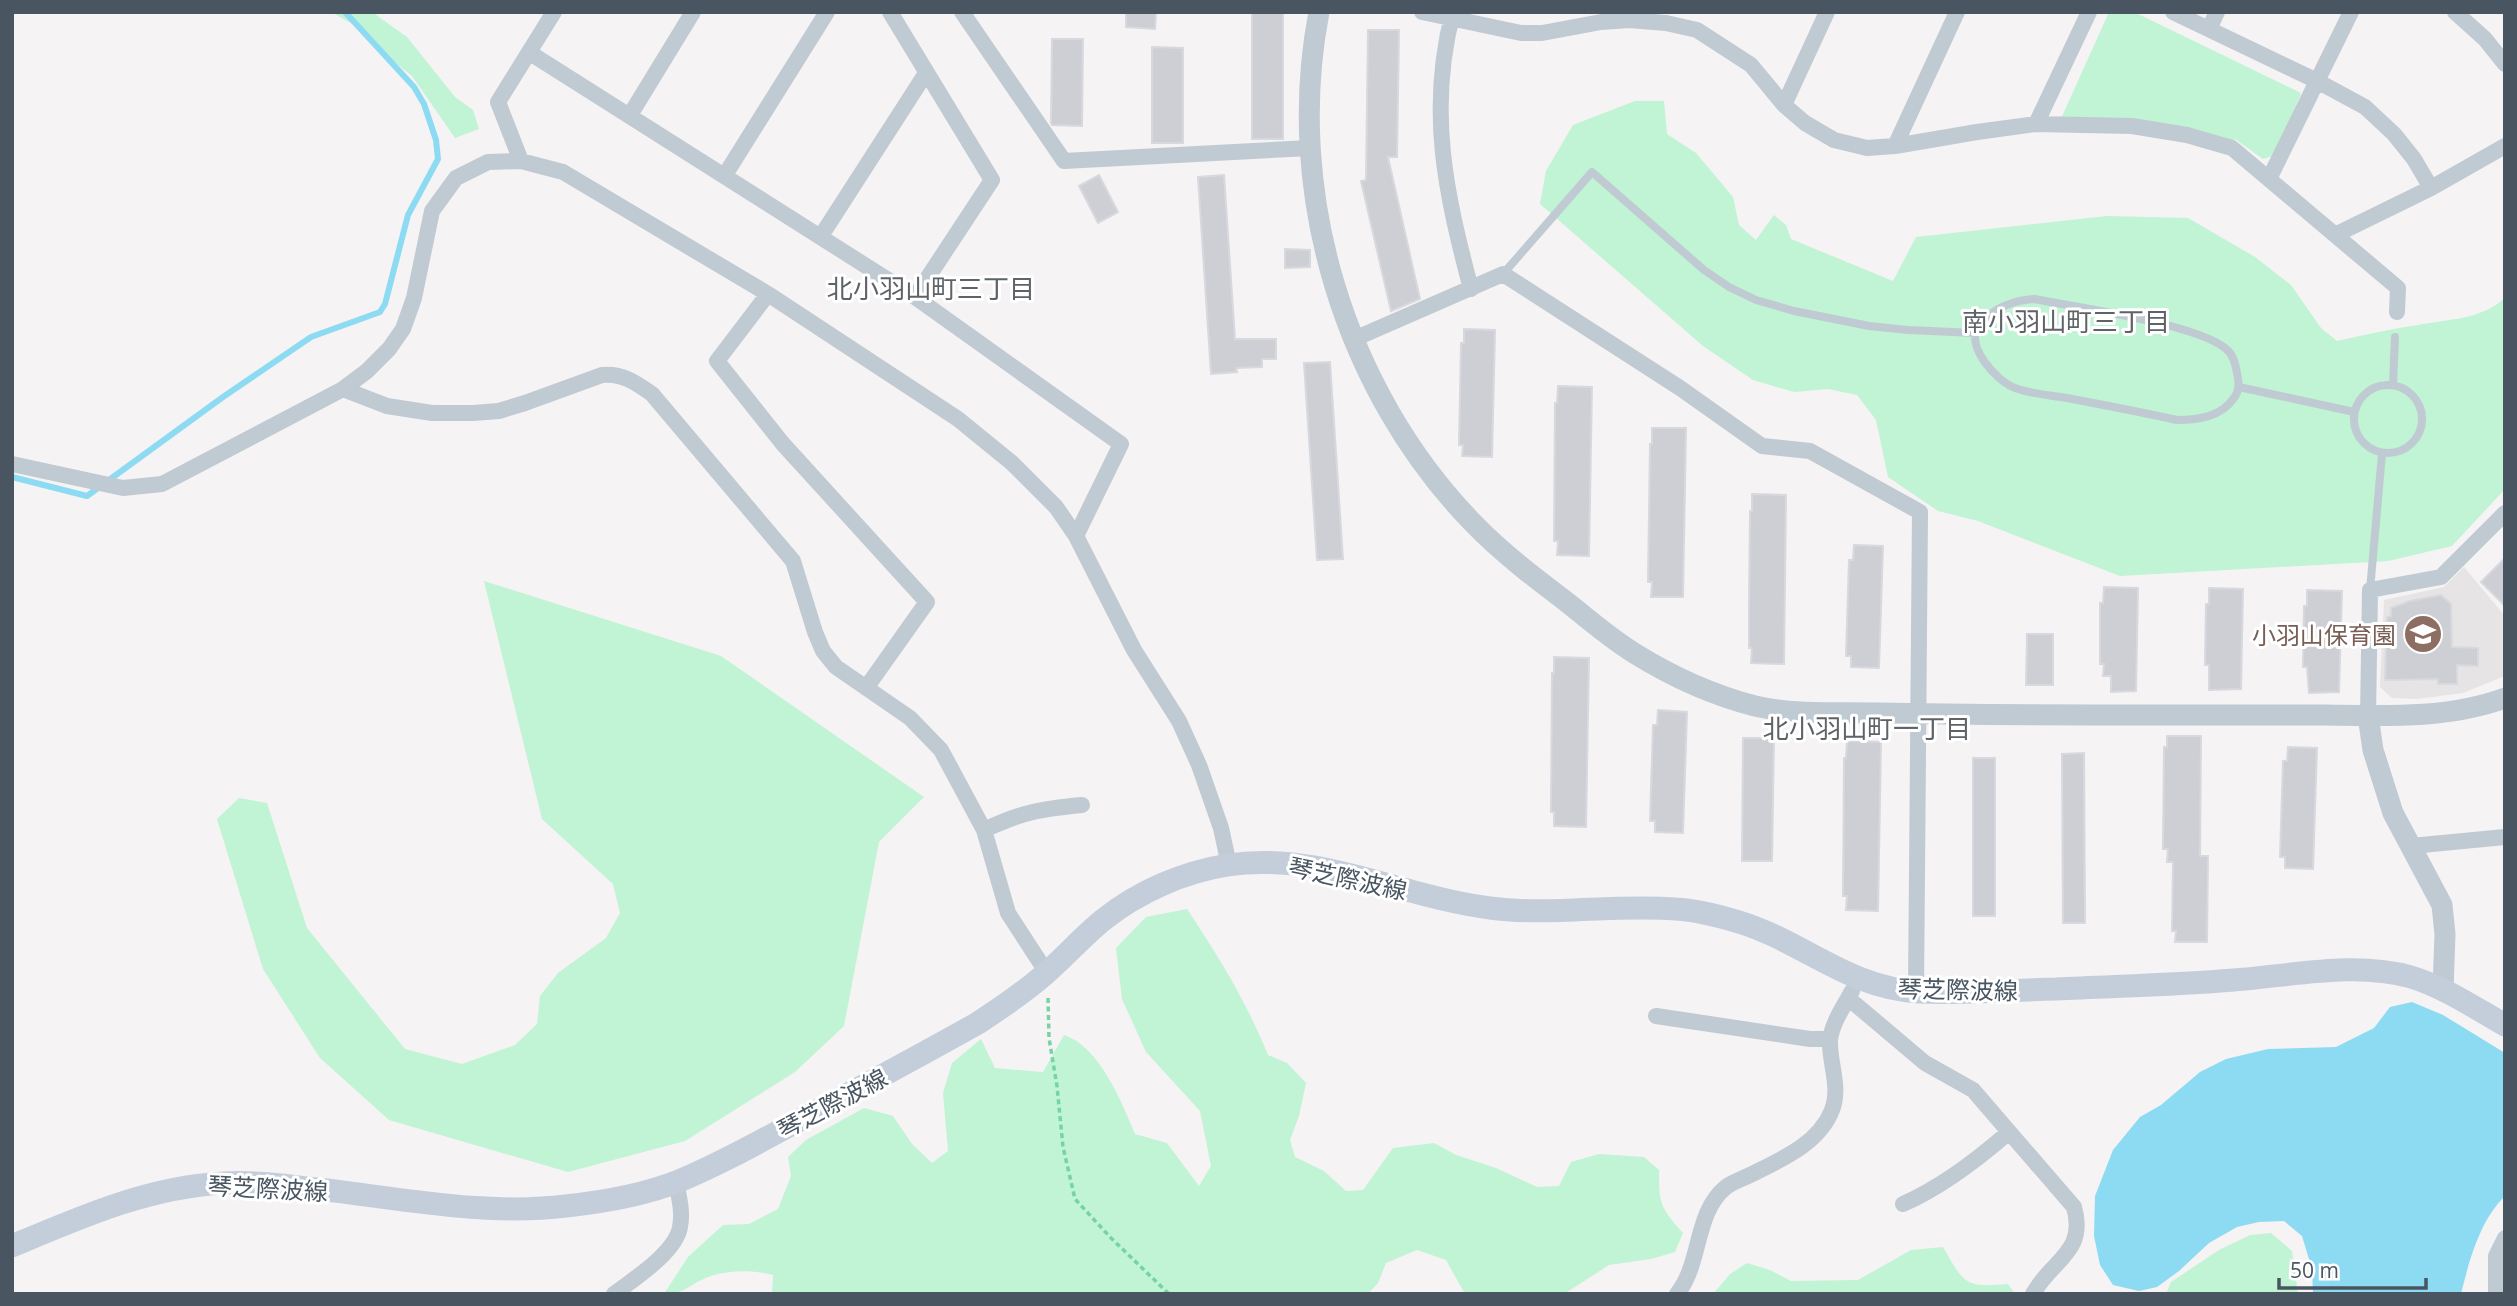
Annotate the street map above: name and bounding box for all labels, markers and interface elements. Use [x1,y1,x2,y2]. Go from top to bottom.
district label: 北小羽山町三丁目 [827,270,1035,306]
district label: 南小羽山町三丁目 [1962,303,2170,339]
school or university icon: 小羽山保育園 [2402,613,2444,655]
place label: 小羽山保育園 [2252,618,2396,651]
district label: 北小羽山町一丁目 [1763,710,1971,746]
street label: 琴芝際波線 [1286,849,1410,907]
street label: 琴芝際波線 [1898,971,2018,1007]
street label: 琴芝際波線 [771,1060,893,1146]
street label: 琴芝際波線 [207,1168,329,1208]
scale bar [2279,1246,2426,1290]
text: 50 m [2290,1256,2339,1284]

